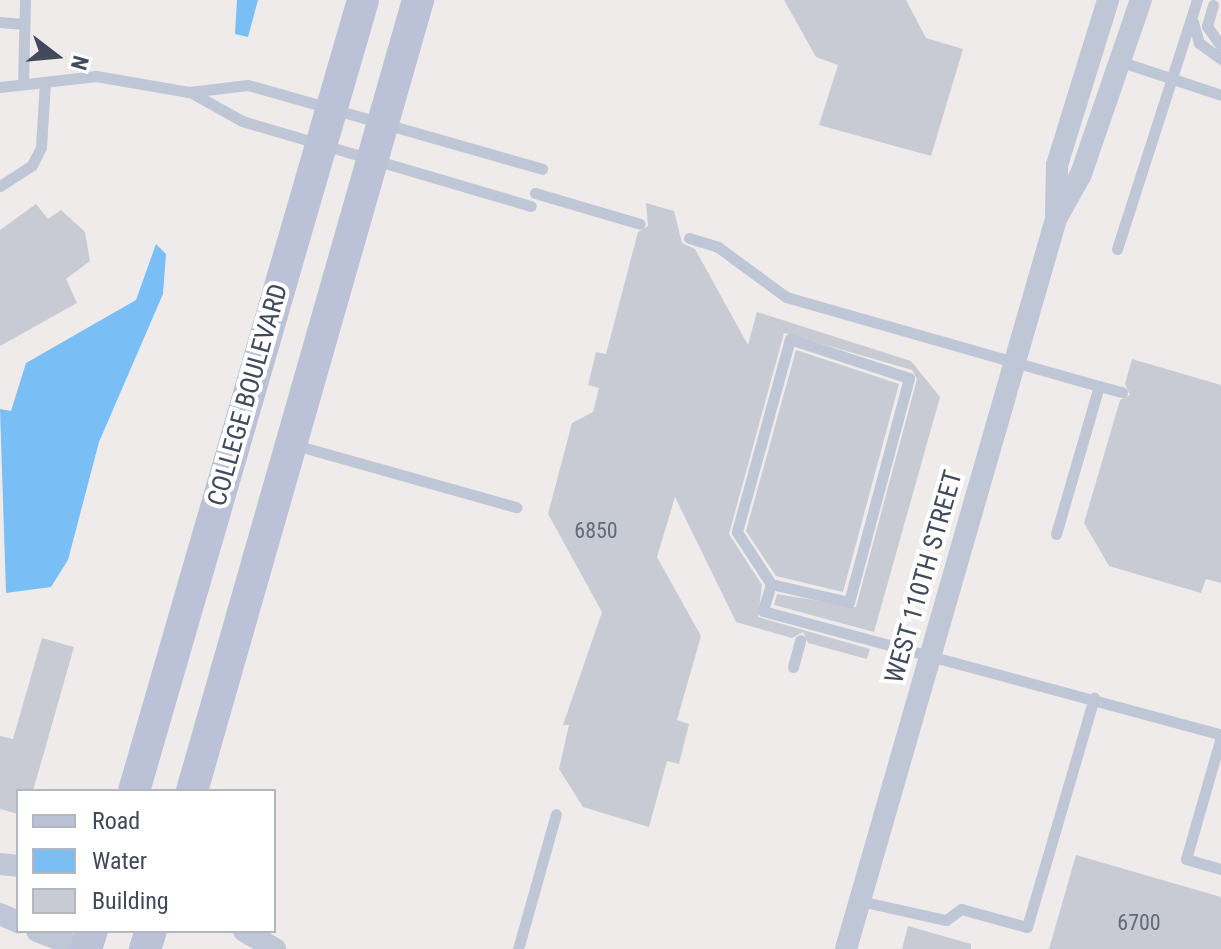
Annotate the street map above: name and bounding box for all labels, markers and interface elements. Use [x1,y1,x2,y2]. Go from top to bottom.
north arrow [16,16,96,96]
text: N [66,53,93,73]
street label: COLLEGE BOULEVARD [201,281,295,509]
street label: WEST 110TH STREET [879,467,969,687]
house number: 6850 [574,518,618,544]
legend [16,789,276,933]
text: Road [92,807,140,835]
text: Water [92,847,147,875]
text: Building [92,887,169,915]
house number: 6700 [1117,910,1161,936]

